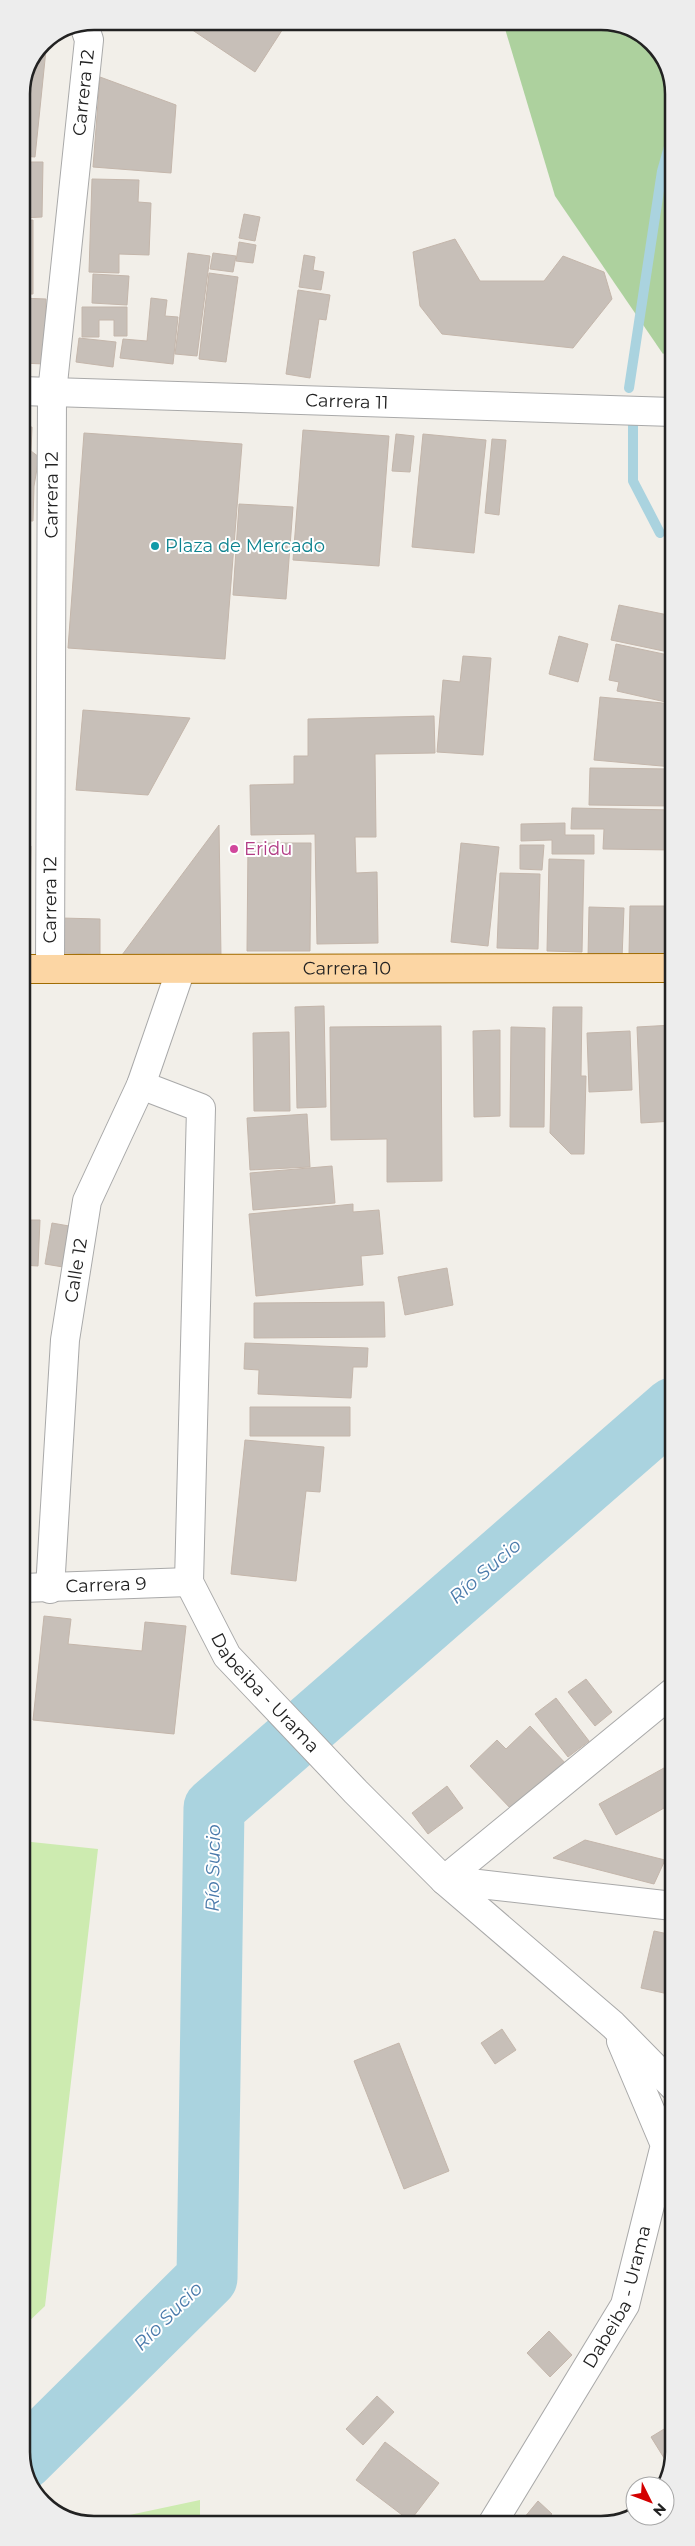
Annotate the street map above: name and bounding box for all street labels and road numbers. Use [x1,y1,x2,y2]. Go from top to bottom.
street label: Carrera 12 [68,48,99,137]
street label: Carrera 11 [305,389,389,414]
street label: Carrera 12 [40,452,63,538]
street label: Carrera 12 [39,857,61,943]
street label: Carrera 10 [303,957,391,980]
street label: Calle 12 [60,1236,92,1304]
street label: Carrera 9 [65,1573,147,1597]
street label: Dabeiba - Urama [206,1629,324,1757]
street label: Dabeiba - Urama [578,2223,655,2372]

